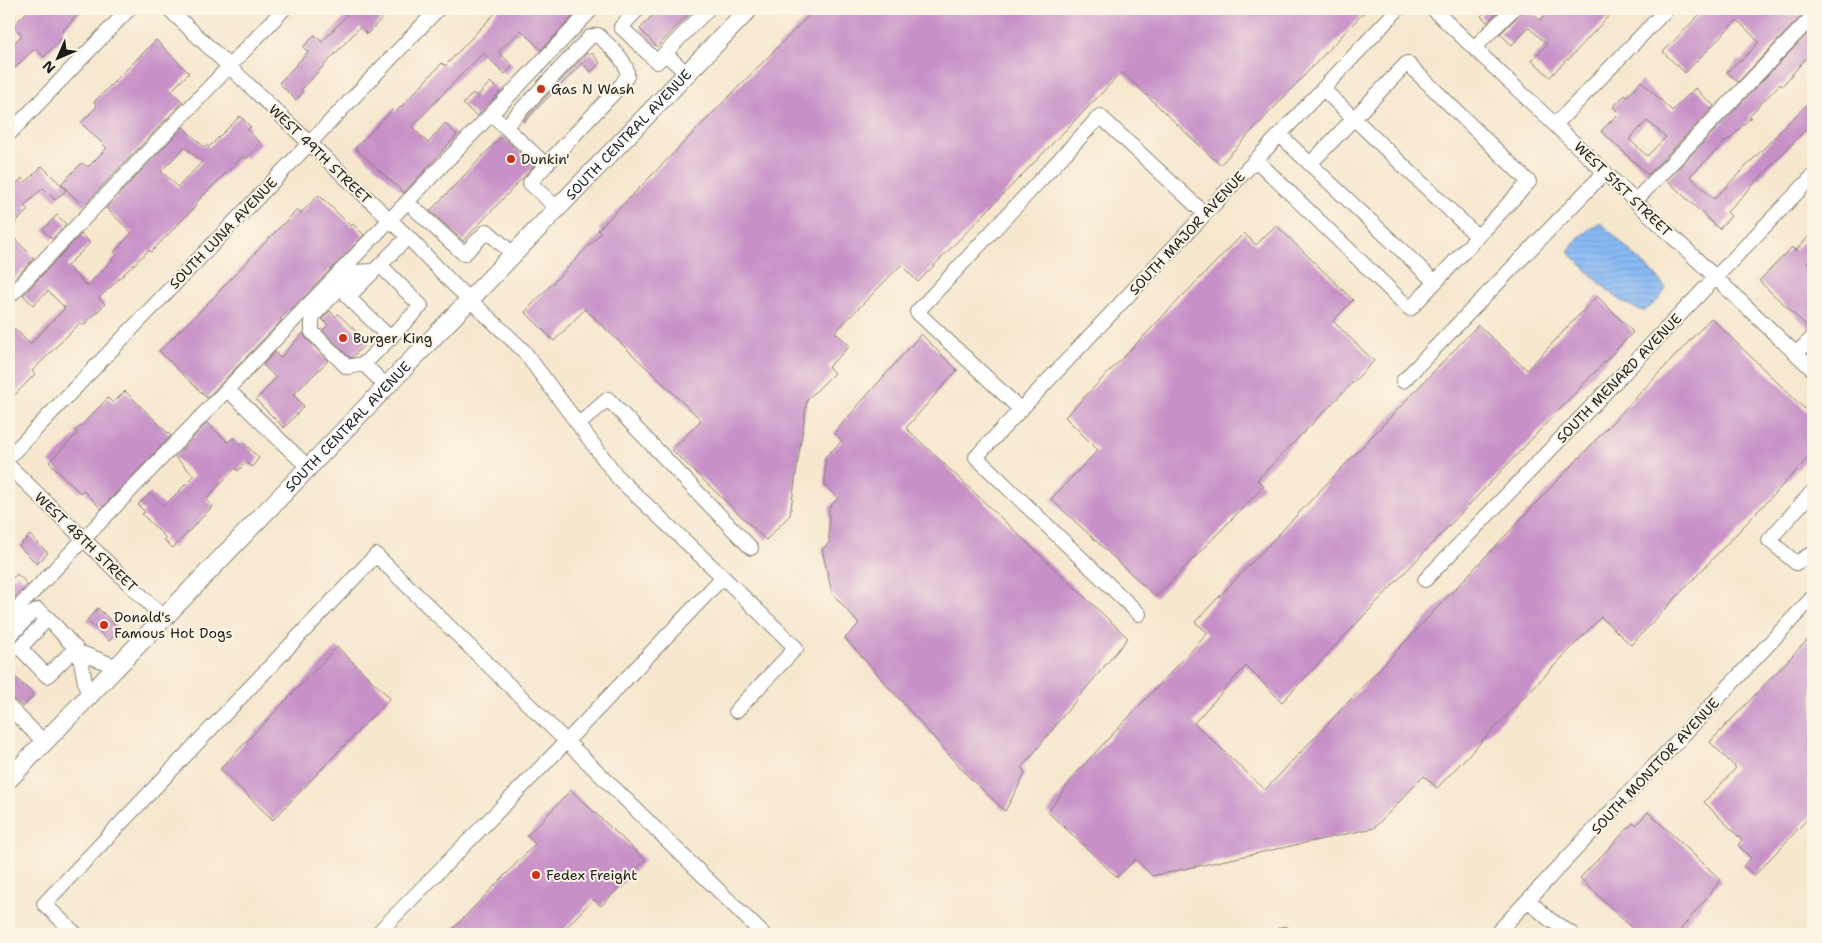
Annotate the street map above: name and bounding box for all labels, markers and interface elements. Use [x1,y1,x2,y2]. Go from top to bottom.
north arrow [32,32,82,82]
text: N [39,57,59,77]
street label: SOUTH CENTRAL AVENUE [562,65,695,203]
place label: Gas N Wash [551,80,635,98]
marker: Gas N Wash [535,83,547,95]
street label: WEST 49TH STREET [265,100,375,208]
street label: WEST 51ST STREET [1570,138,1676,241]
place label: Dunkin' [521,150,570,168]
marker: Dunkin' [505,153,517,165]
street label: SOUTH MAJOR AVENUE [1125,167,1249,298]
street label: SOUTH LUNA AVENUE [165,173,281,293]
street label: SOUTH MENARD AVENUE [1552,309,1686,446]
place label: Burger King [353,329,432,347]
marker: Burger King [337,332,349,344]
street label: SOUTH CENTRAL AVENUE [281,357,415,495]
street label: WEST 48TH STREET [31,488,141,596]
place label: Donald's Famous Hot Dogs [114,608,232,642]
marker: Donald's Famous Hot Dogs [98,619,110,631]
street label: SOUTH MONITOR AVENUE [1587,694,1723,838]
place label: Fedex Freight [546,866,637,884]
marker: Fedex Freight [530,869,542,881]

